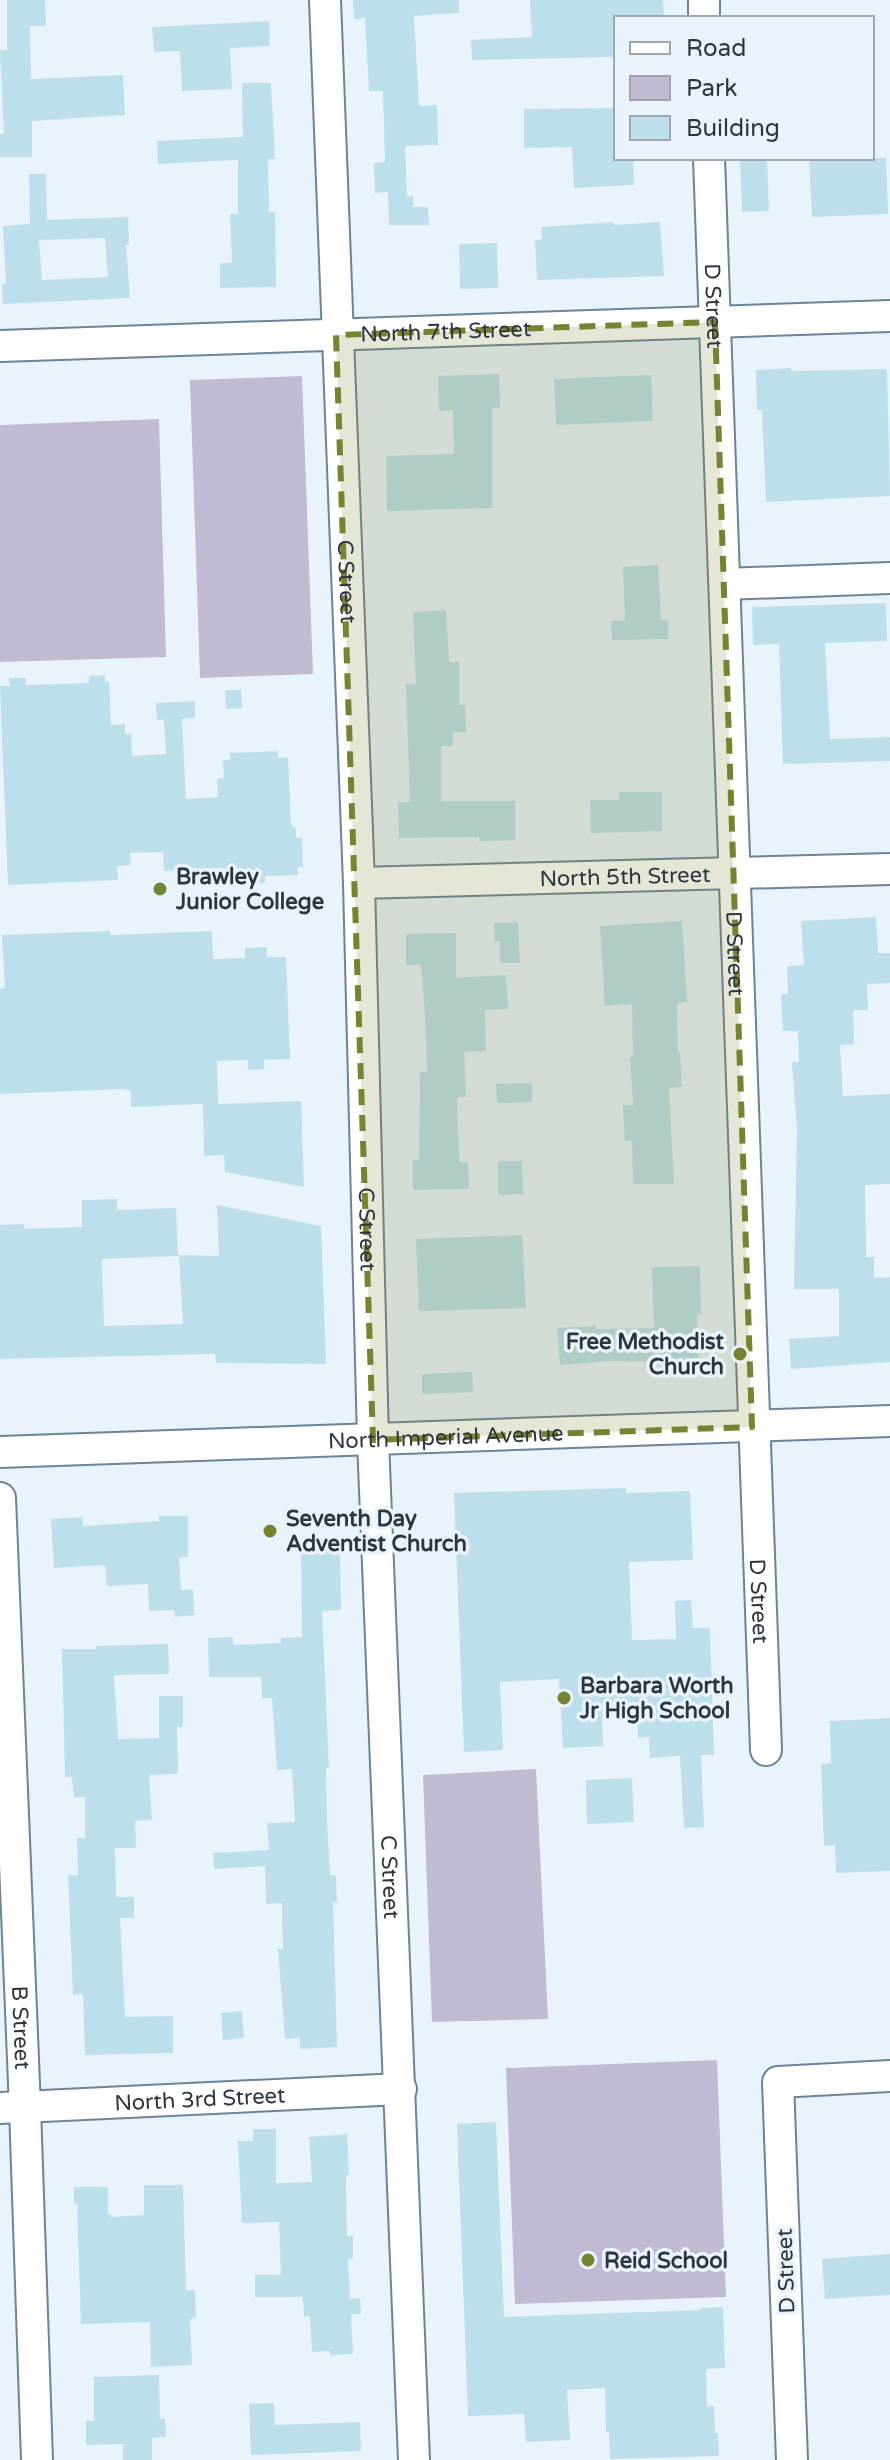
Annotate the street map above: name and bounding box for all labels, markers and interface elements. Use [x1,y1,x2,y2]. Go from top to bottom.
legend [614,16,874,160]
text: Road [686,34,746,63]
text: Park [686,74,737,103]
text: Building [686,114,780,143]
street label: D Street [699,263,728,349]
street label: North 7th Street [360,316,532,348]
street label: C Street [332,539,361,624]
street label: North 5th Street [539,862,711,892]
place label: Brawley Junior College [175,864,324,915]
marker: Brawley Junior College [151,880,169,898]
street label: D Street [720,911,749,997]
street label: C Street [353,1187,381,1272]
place label: Free Methodist Church [566,1329,725,1380]
marker: Free Methodist Church [731,1345,749,1363]
street label: North Imperial Avenue [328,1420,564,1455]
place label: Seventh Day Adventist Church [286,1506,467,1557]
marker: Seventh Day Adventist Church [261,1522,279,1540]
street label: D Street [744,1558,773,1644]
place label: Barbara Worth Jr High School [579,1673,734,1724]
marker: Barbara Worth Jr High School [555,1689,573,1707]
street label: C Street [375,1834,404,1919]
street label: B Street [6,1985,35,2070]
street label: North 3rd Street [114,2082,286,2117]
street label: D Street [772,2228,800,2314]
place label: Reid School [604,2248,728,2274]
marker: Reid School [579,2251,597,2269]

